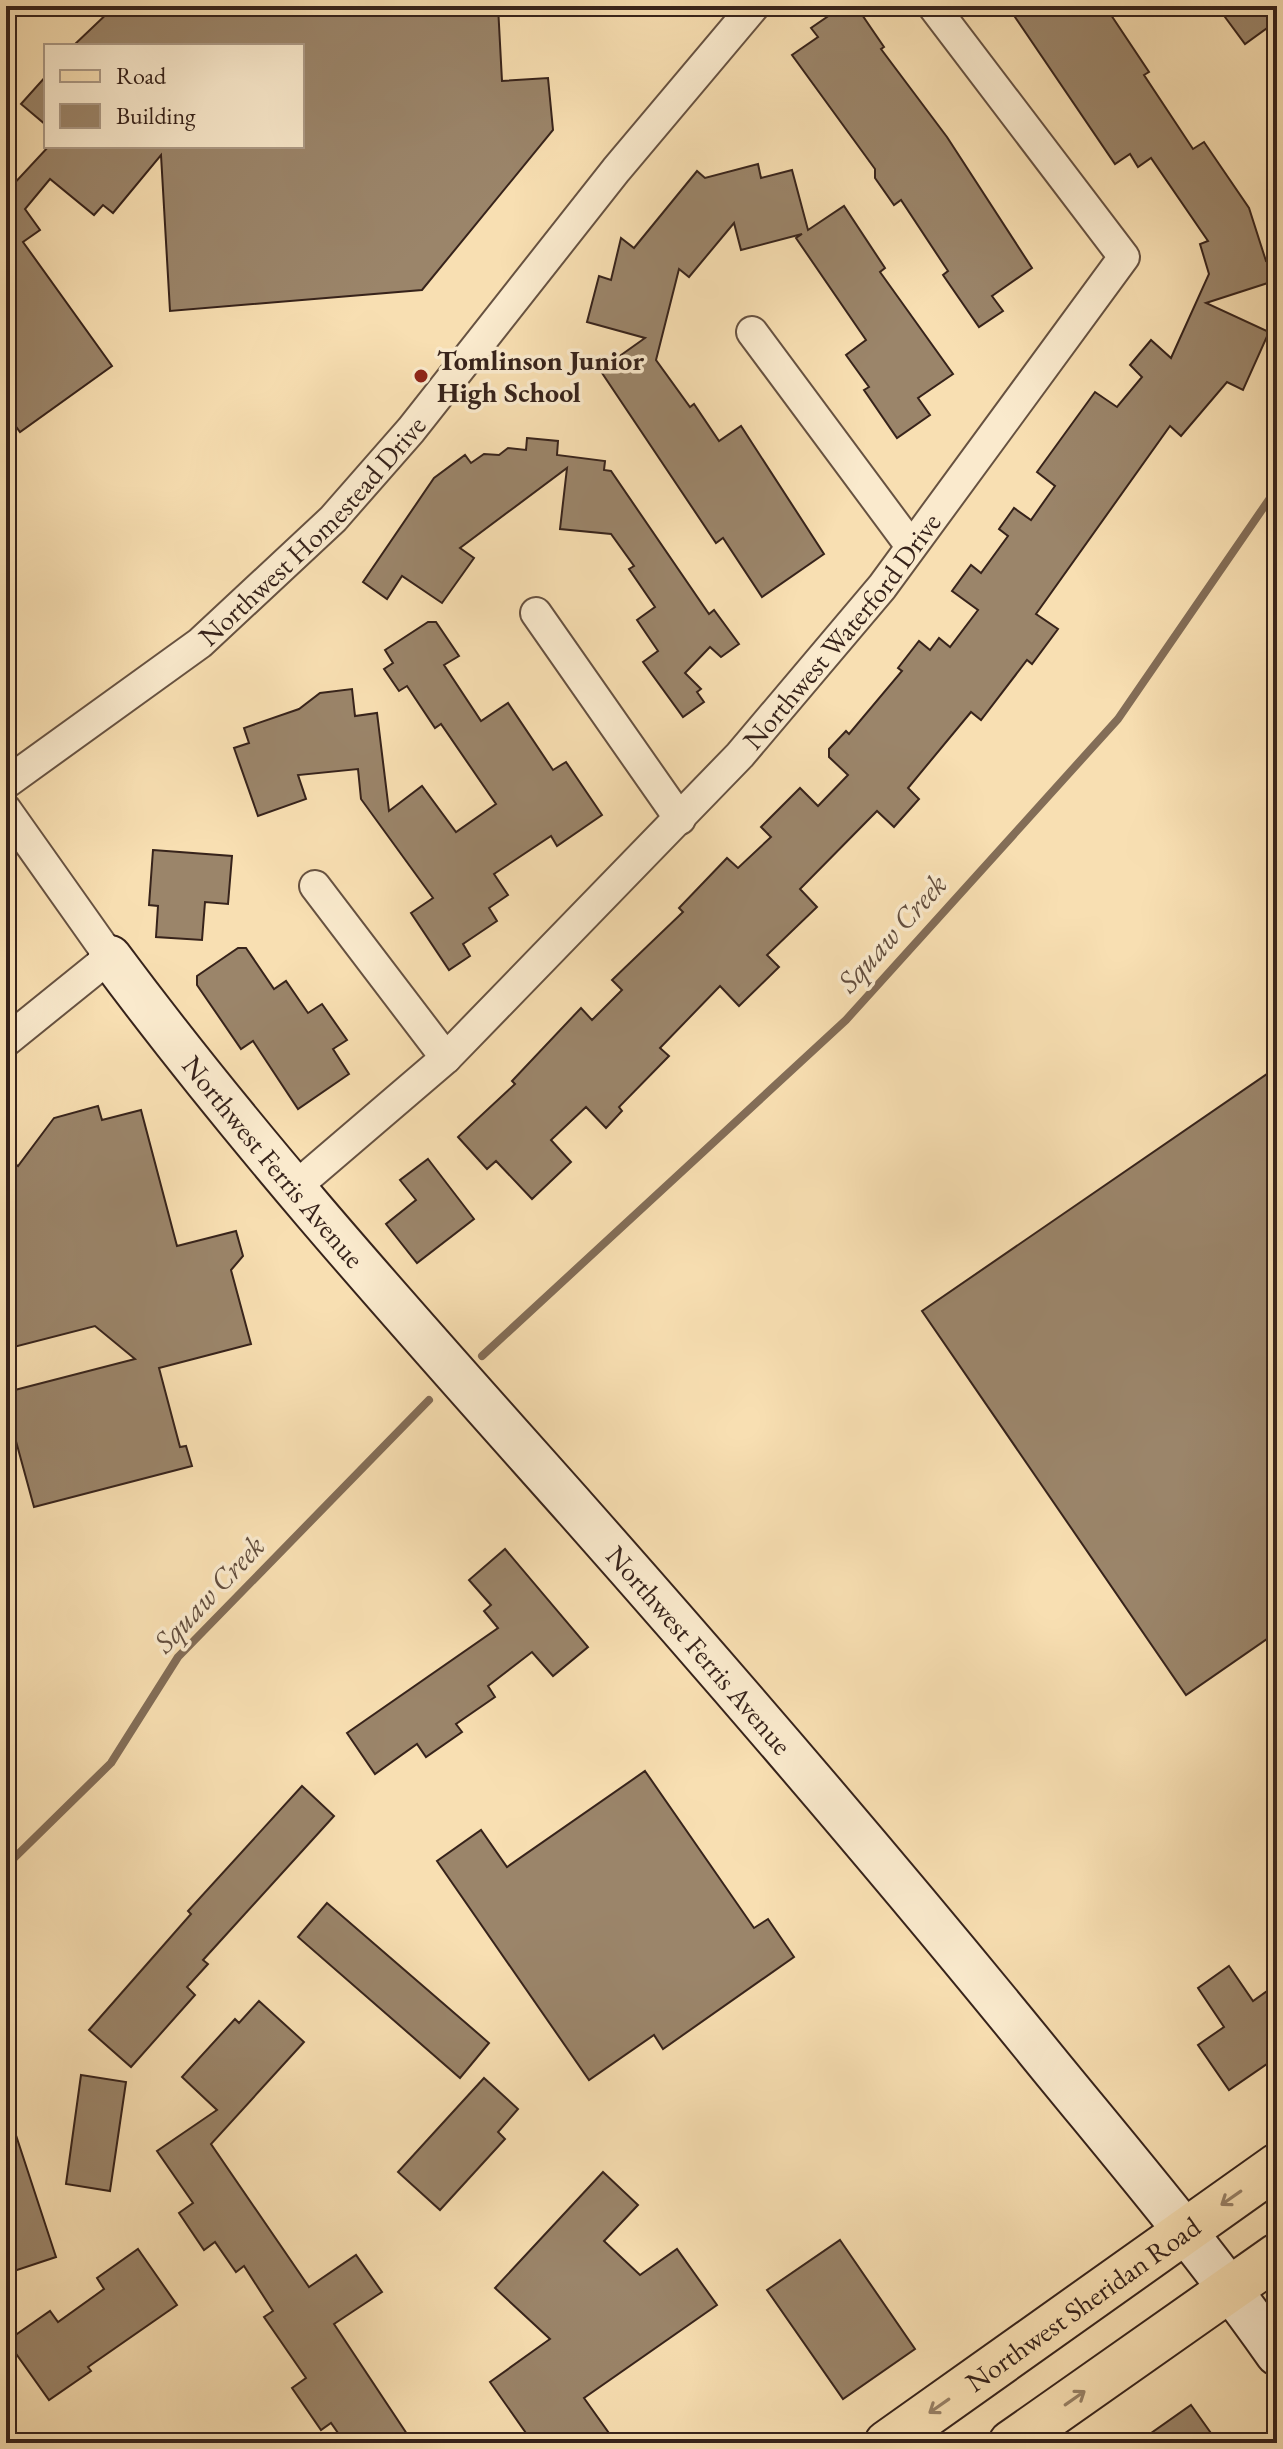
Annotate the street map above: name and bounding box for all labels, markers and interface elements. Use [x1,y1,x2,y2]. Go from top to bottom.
legend [44,44,304,148]
text: Road [116,60,167,91]
text: Building [116,100,196,131]
place label: Tomlinson Junior High School [437,342,644,410]
marker: Tomlinson Junior High School [412,367,430,385]
street label: Northwest Homestead Drive [191,408,433,653]
street label: Northwest Waterford Drive [735,505,949,757]
water label: Squaw Creek [827,865,956,1002]
street label: Northwest Ferris Avenue [175,1048,373,1275]
water label: Squaw Creek [144,1527,274,1662]
street label: Northwest Ferris Avenue [599,1538,800,1762]
one-way arrow [1221,2190,1243,2206]
street label: Northwest Sheridan Road [958,2208,1208,2400]
one-way arrow [1064,2390,1086,2406]
one-way arrow [929,2398,951,2414]

